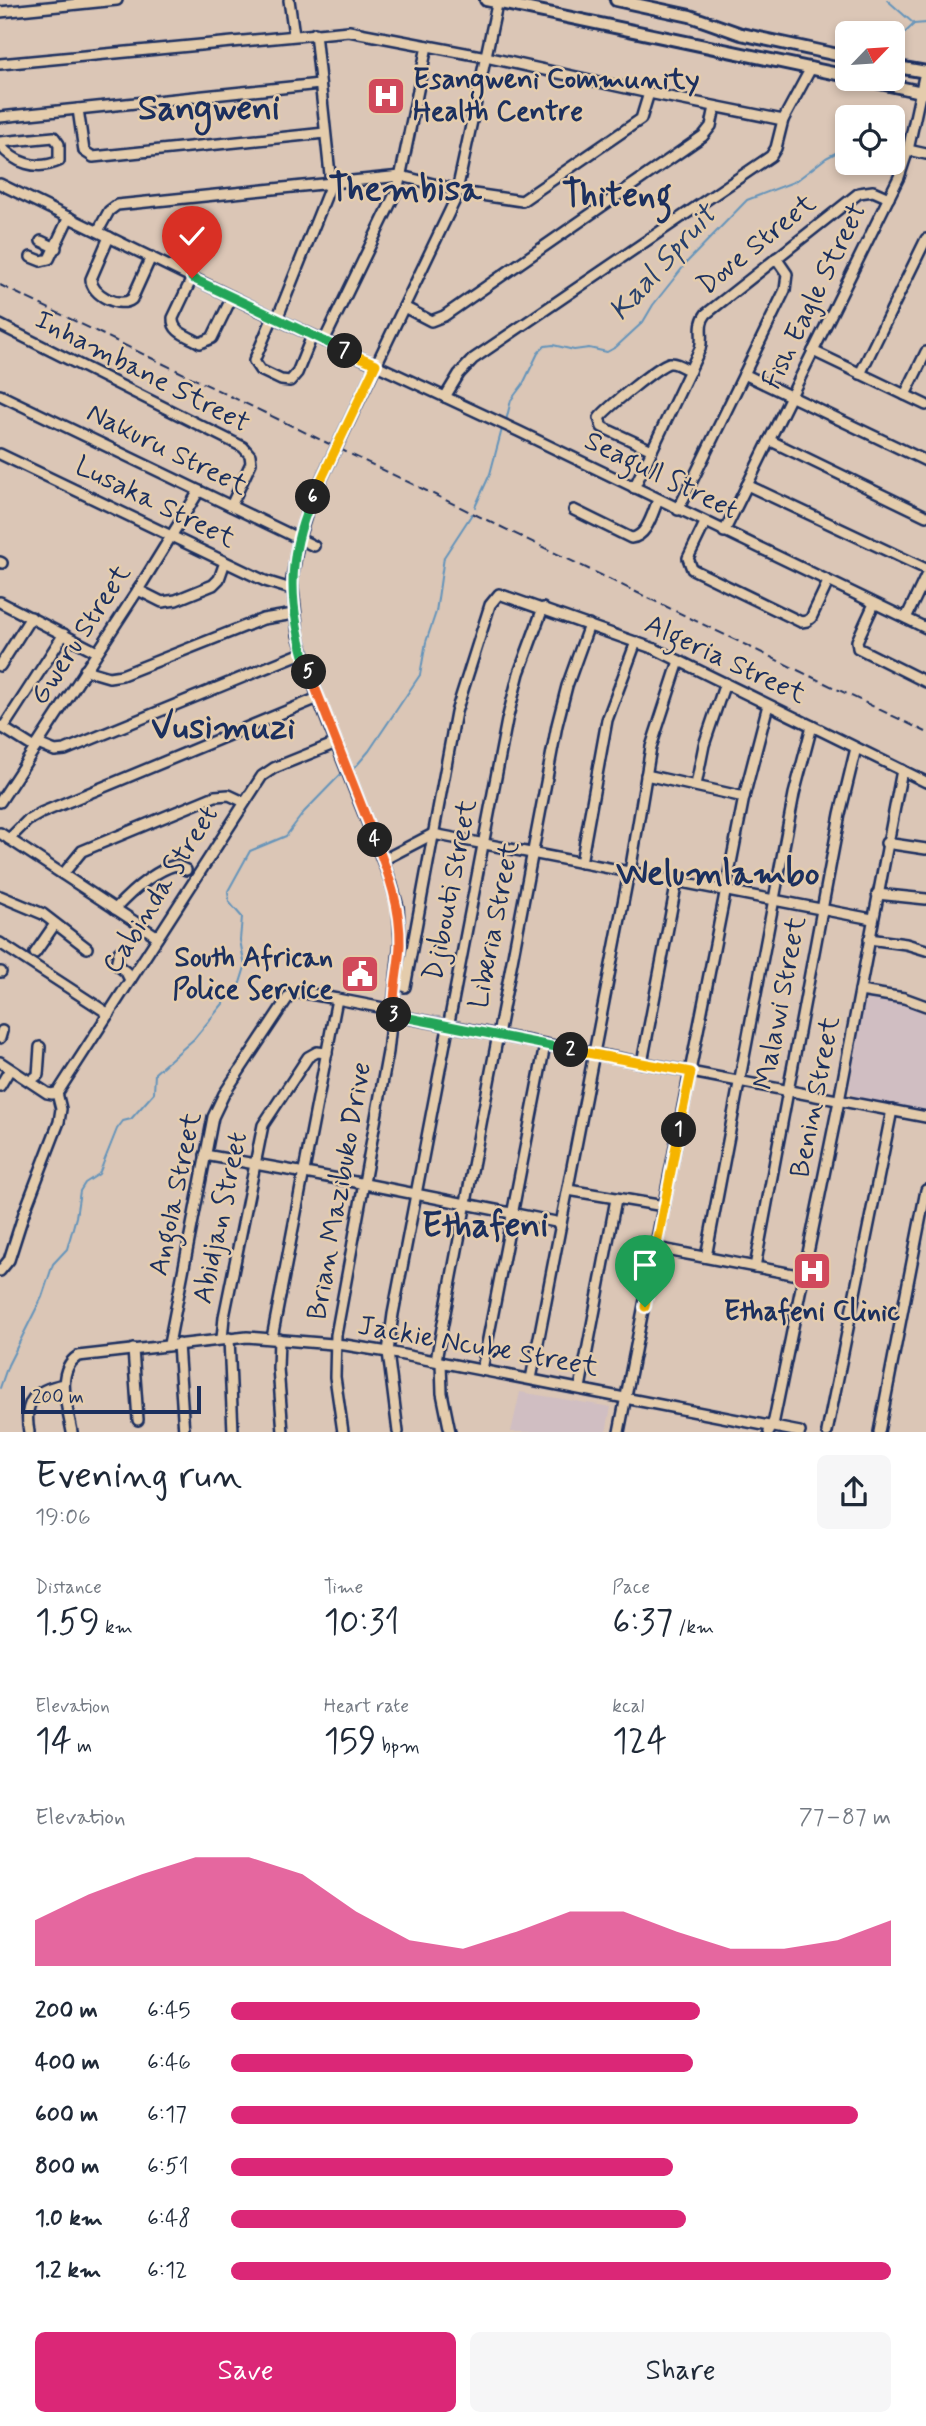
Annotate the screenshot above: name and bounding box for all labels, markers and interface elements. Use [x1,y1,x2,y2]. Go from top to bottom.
north arrow [835,21,905,91]
map controls [835,21,905,175]
place label: Esangweni Community Health Centre [413,62,700,131]
hospital icon: Esangweni Community Health Centre [365,75,407,117]
district label: Sangweni [138,86,280,136]
button: locate [835,105,905,175]
district label: Thembisa [329,167,482,213]
district label: Thiteng [562,173,672,224]
street label: Dove Street [690,185,824,304]
water label: Kaal Spruit [600,194,728,329]
street label: Fish Eagle Street [754,197,876,395]
pin [162,206,222,278]
icon: check [173,217,211,255]
street label: Inhambane Street [28,302,256,442]
pin: 7 [328,334,362,368]
text: 7 [339,338,350,363]
street label: Nakuru Street [80,395,254,505]
street label: Seagull Street [577,423,744,532]
street label: Lusaka Street [69,448,242,558]
pin: 6 [296,480,330,514]
text: 6 [308,484,317,509]
street label: Gweru Street [22,557,141,712]
street label: Algeria Street [637,607,812,716]
pin: 5 [292,654,326,690]
text: 5 [303,659,314,684]
district label: Vusimuzi [151,705,295,751]
street label: Djibouti Street [415,796,487,984]
street label: Cabinda Street [94,799,228,981]
pin: 4 [358,822,392,858]
text: 4 [369,827,380,852]
street label: Liberia Street [461,838,529,1012]
district label: Welumlambo [616,851,820,897]
street label: Malawi Street [746,913,816,1093]
place label: South African Police Service [173,940,333,1009]
public building icon: South African Police Service [339,953,381,995]
pin: 3 [376,998,412,1032]
text: 3 [389,1002,398,1027]
street label: Benin Street [782,1013,850,1181]
pin: 2 [554,1032,588,1068]
text: 2 [566,1037,575,1062]
street label: Brian Mazibuko Drive [299,1059,381,1323]
street label: Angola Street [141,1108,214,1280]
pin: 1 [662,1112,696,1148]
text: 1 [674,1117,683,1142]
street label: Abidjan Street [185,1129,257,1307]
district label: Ethafeni [422,1203,548,1249]
pin [615,1235,675,1307]
icon: arrive [626,1246,664,1284]
hospital icon: Ethafeni Clinic [791,1250,833,1292]
place label: Ethafeni Clinic [724,1294,900,1331]
street label: Jackie Ncube Street [355,1308,602,1386]
scale bar [21,1383,201,1415]
text: 200 m [32,1385,84,1410]
text: Evening run [35,1452,242,1501]
button: share [817,1455,891,1529]
text: 19:06 [35,1503,91,1533]
text: Distance [35,1575,102,1600]
text: Time [324,1575,363,1600]
text: Pace [612,1575,650,1600]
text: 1.59 [35,1600,100,1646]
text: 10:31 [324,1600,400,1646]
text: 6:37 [612,1600,673,1646]
text: km [100,1615,133,1640]
text: /km [673,1615,714,1640]
text: Elevation [35,1694,110,1719]
text: Heart rate [324,1694,409,1719]
text: kcal [612,1694,644,1719]
text: 14 [35,1719,72,1765]
text: 159 [324,1719,376,1765]
text: 124 [612,1719,667,1765]
text: m [72,1734,92,1759]
text: bpm [376,1734,420,1759]
text: Elevation [35,1803,126,1833]
text: 77–87 m [799,1803,891,1833]
text: 200 m [35,1996,98,2026]
text: 6:45 [147,1996,191,2026]
text: 400 m [35,2048,100,2078]
text: 6:46 [147,2048,191,2078]
text: 600 m [35,2100,98,2130]
text: 6:17 [147,2100,187,2130]
text: 800 m [35,2152,99,2182]
text: 6:51 [147,2152,189,2182]
text: 1.0 km [35,2204,103,2234]
text: 6:48 [147,2204,191,2234]
text: 1.2 km [35,2256,101,2286]
text: 6:12 [147,2256,187,2286]
button: Save [35,2332,456,2412]
button: Share [470,2332,891,2412]

